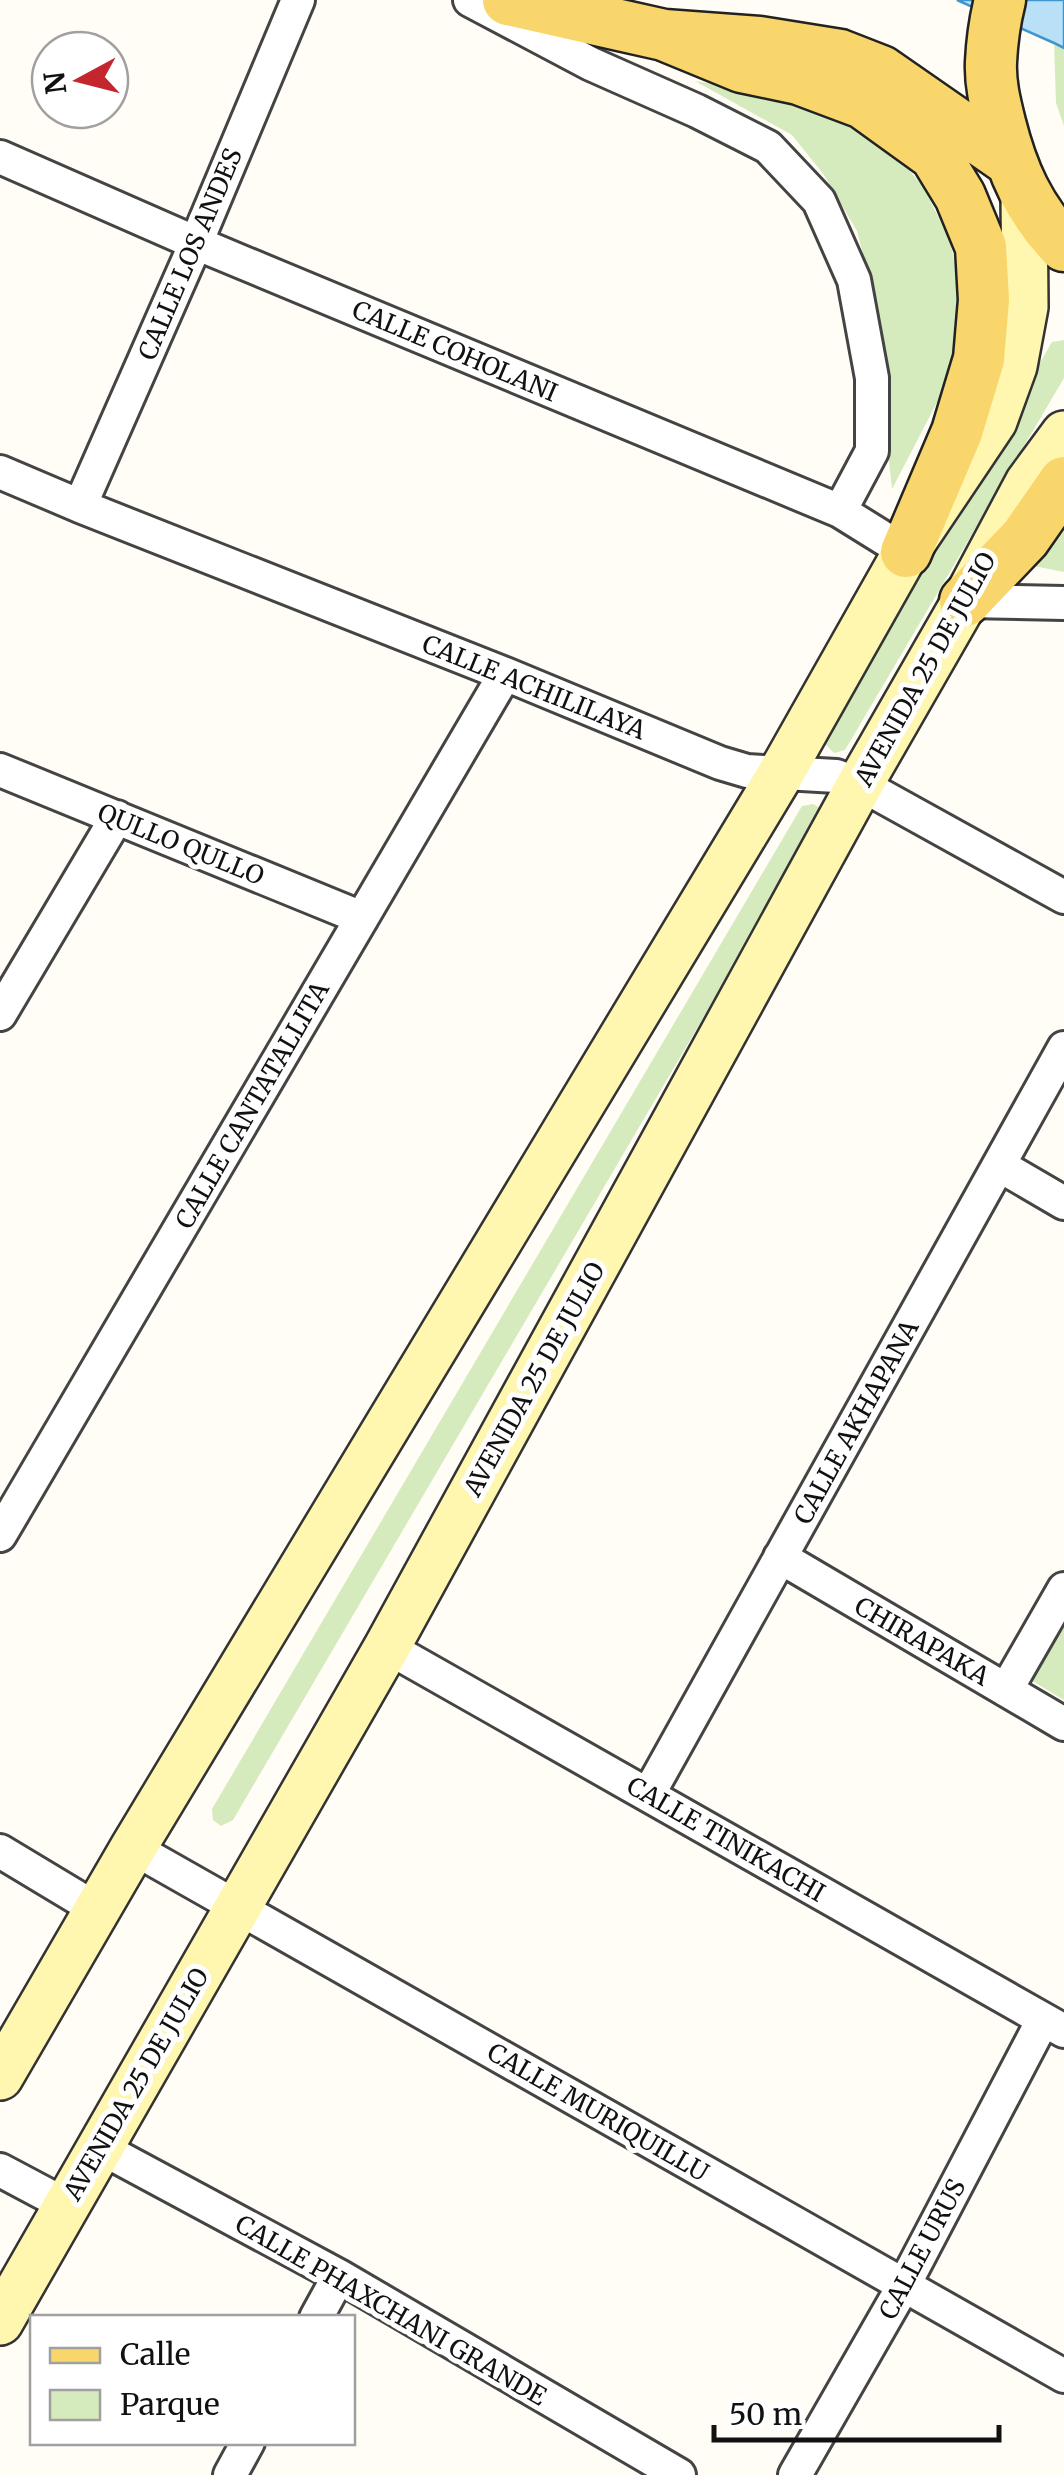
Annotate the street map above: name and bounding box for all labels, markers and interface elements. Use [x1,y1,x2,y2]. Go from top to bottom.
north arrow [30,30,130,130]
text: N [36,70,74,96]
street label: CALLE LOS ANDES [131,143,249,365]
street label: CALLE COHOLANI [348,293,562,409]
street label: AVENIDA 25 DE JULIO [847,546,1003,793]
street label: CALLE ACHILILAYA [418,628,651,747]
street label: QULLO QULLO [93,796,269,892]
street label: CALLE CANTATALLITA [168,975,336,1234]
street label: AVENIDA 25 DE JULIO [456,1256,612,1503]
street label: CALLE AKHAPANA [787,1314,926,1530]
street label: CHIRAPAKA [849,1590,995,1693]
street label: CALLE TINIKACHI [621,1769,831,1909]
street label: AVENIDA 25 DE JULIO [56,1962,216,2207]
street label: CALLE MURIQUILLU [482,2036,715,2189]
street label: CALLE URUS [872,2173,972,2325]
street label: CALLE PHAXCHANI GRANDE [230,2208,552,2412]
legend [30,2315,355,2445]
text: Calle [120,2335,190,2373]
scale bar [714,2380,999,2442]
text: Parque [120,2385,220,2423]
text: 50 m [729,2395,802,2433]

